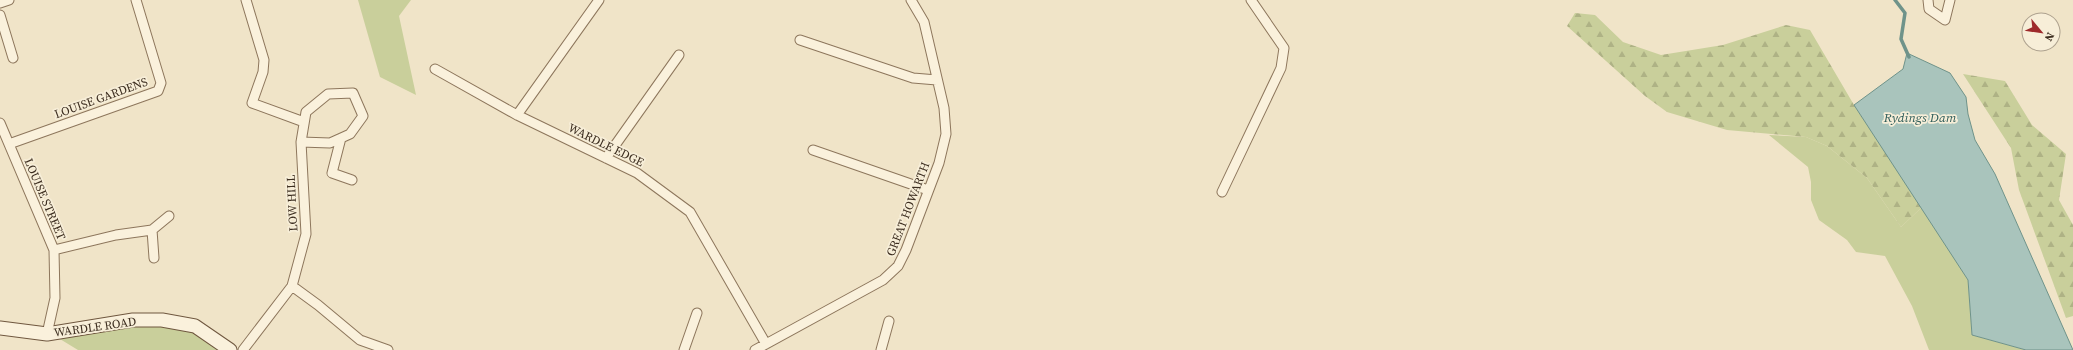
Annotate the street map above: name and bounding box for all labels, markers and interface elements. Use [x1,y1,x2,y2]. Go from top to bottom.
north arrow [2021,12,2061,52]
text: N [2041,29,2058,44]
street label: LOUISE GARDENS [52,74,150,122]
water label: Rydings Dam [1883,109,1957,126]
street label: WARDLE EDGE [566,120,646,170]
street label: LOUISE STREET [21,156,70,243]
street label: GREAT HOWARTH [883,160,933,258]
street label: LOW HILL [283,174,301,232]
street label: WARDLE ROAD [53,313,137,341]

